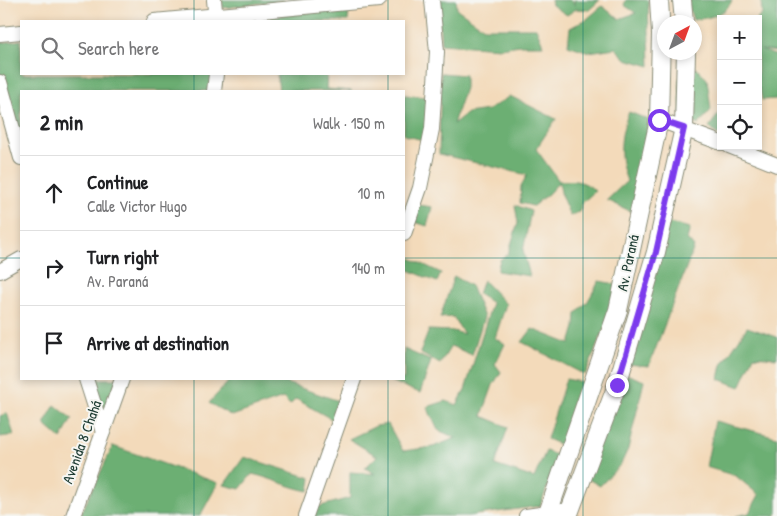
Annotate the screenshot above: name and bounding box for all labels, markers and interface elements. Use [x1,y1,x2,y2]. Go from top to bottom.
north arrow [657,15,702,60]
map controls [717,15,762,150]
button: + [717,15,762,60]
search box [20,20,405,75]
icon: search [38,34,66,62]
text: Search here [78,35,159,61]
button: − [717,60,762,105]
button: locate [717,105,762,150]
text: 2 min [40,108,83,137]
route start [648,109,671,132]
text: Walk · 150 m [313,112,385,134]
text: Continue [87,169,148,195]
icon: ahead [40,179,68,207]
text: 10 m [357,182,385,204]
text: Calle Victor Hugo [87,195,187,217]
street label: Av. Paraná [611,233,644,293]
text: Turn right [87,244,158,270]
icon: right [40,254,68,282]
text: 140 m [351,257,385,279]
text: Av. Paraná [87,270,148,292]
icon: arrive [40,329,68,357]
text: Arrive at destination [87,330,229,356]
route end [606,374,629,397]
street label: Avenida 8 Chahá [57,397,106,486]

